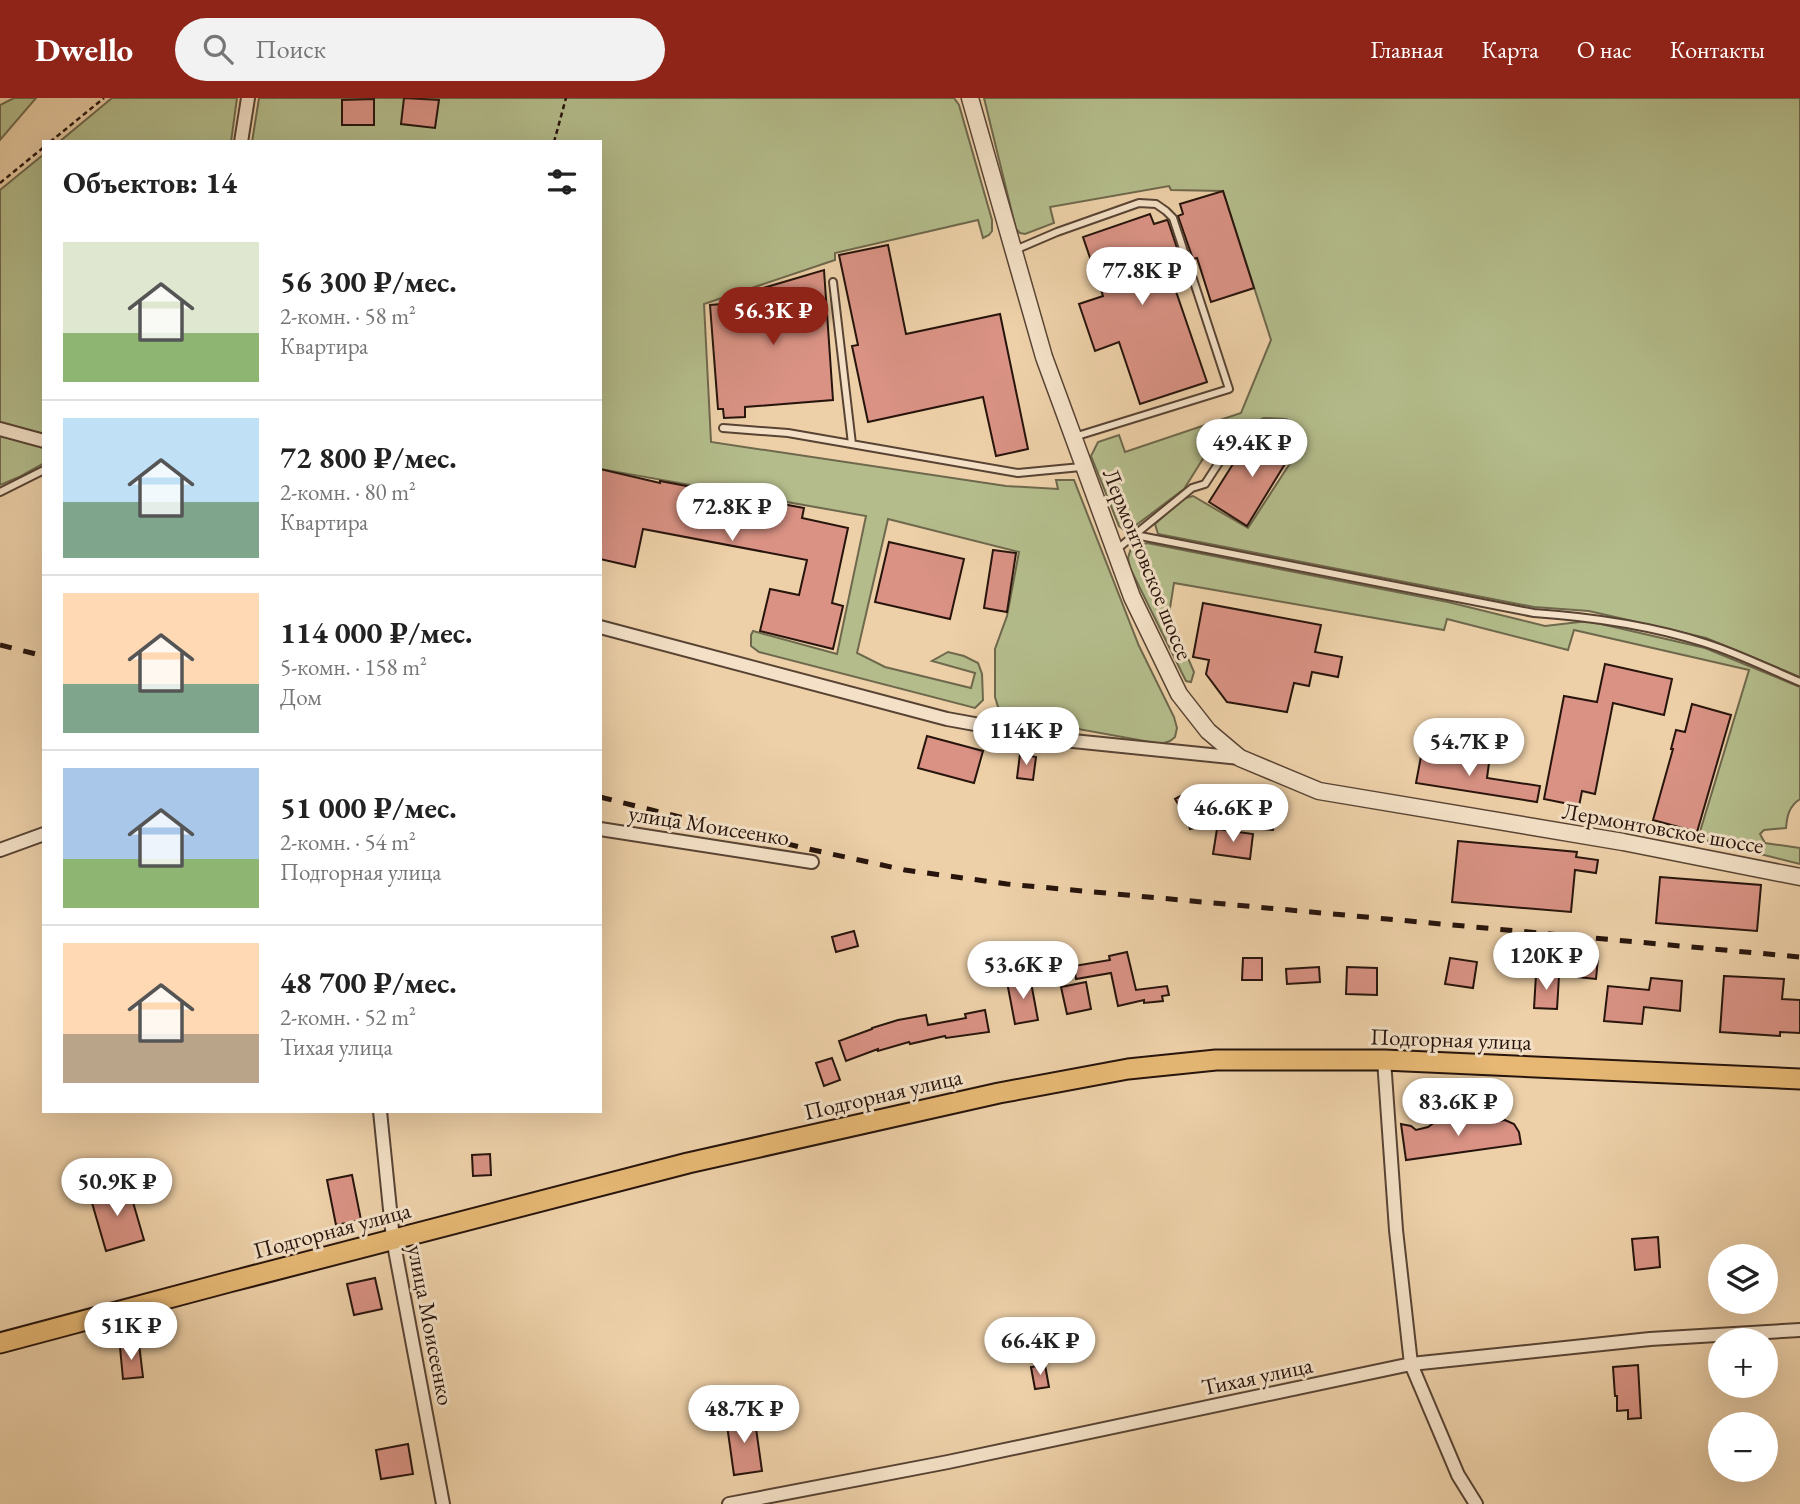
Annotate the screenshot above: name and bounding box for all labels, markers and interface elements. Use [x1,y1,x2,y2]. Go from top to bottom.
search box [175,18,665,81]
text: Dwello [35,28,133,71]
icon: search [199,30,237,68]
text: Поиск [255,32,326,66]
text: Главная [1370,34,1444,65]
text: Карта [1482,34,1539,65]
text: О нас [1577,34,1632,65]
text: Контакты [1670,34,1765,65]
text: Объектов: 14 [63,163,237,202]
icon: filters [543,163,581,201]
pin: 77.8K ₽ [1077,248,1207,307]
text: 77.8K ₽ [1102,255,1182,285]
text: 56 300 ₽/мес. [280,262,457,301]
icon: home [119,270,203,354]
pin: 56.3K ₽ [708,288,838,347]
text: 56.3K ₽ [733,295,813,325]
text: 2-комн. · 58 m² [280,301,416,331]
text: Квартира [280,331,368,361]
pin: 49.4K ₽ [1187,420,1317,479]
text: 49.4K ₽ [1212,427,1292,457]
text: 72 800 ₽/мес. [280,438,457,477]
icon: home [119,446,203,530]
street label: Лермонтовское шоссе [1096,464,1200,664]
text: 2-комн. · 80 m² [280,477,416,507]
pin: 72.8K ₽ [667,484,797,543]
text: 72.8K ₽ [692,491,772,521]
text: Квартира [280,507,368,537]
text: 114 000 ₽/мес. [280,613,473,652]
icon: home [119,621,203,705]
text: 5-комн. · 158 m² [280,652,427,682]
text: Дом [280,682,322,712]
pin: 114K ₽ [969,708,1083,767]
text: 114K ₽ [989,715,1063,745]
pin: 54.7K ₽ [1404,718,1534,778]
text: 54.7K ₽ [1429,726,1509,756]
pin: 46.6K ₽ [1168,784,1298,844]
text: 51 000 ₽/мес. [280,788,457,827]
text: 46.6K ₽ [1193,792,1273,822]
icon: home [119,796,203,880]
street label: Лермонтовское шоссе [1560,796,1766,860]
street label: улица Моисеенко [626,797,792,853]
text: 2-комн. · 54 m² [280,827,416,857]
text: Подгорная улица [280,857,442,887]
pin: 120K ₽ [1489,932,1603,992]
text: 120K ₽ [1509,940,1583,970]
pin: 53.6K ₽ [958,942,1088,1001]
text: 53.6K ₽ [983,949,1063,979]
text: 48 700 ₽/мес. [280,963,457,1002]
icon: home [119,971,203,1055]
text: 2-комн. · 52 m² [280,1002,416,1032]
street label: Подгорная улица [1370,1021,1533,1057]
text: Тихая улица [280,1032,393,1062]
street label: Подгорная улица [801,1061,966,1127]
pin: 83.6K ₽ [1393,1079,1523,1138]
text: 83.6K ₽ [1418,1086,1498,1116]
pin: 50.9K ₽ [52,1158,182,1218]
text: 50.9K ₽ [77,1166,157,1196]
street label: Подгорная улица [250,1194,415,1265]
street label: улица Моисеенко [401,1242,461,1408]
map controls [1708,1244,1778,1482]
button: layers [1708,1244,1778,1314]
pin: 51K ₽ [82,1302,180,1362]
text: 51K ₽ [100,1310,162,1340]
pin: 66.4K ₽ [975,1318,1105,1377]
text: 66.4K ₽ [1000,1325,1080,1355]
button: + [1708,1328,1778,1398]
street label: Тихая улица [1199,1349,1316,1402]
pin: 48.7K ₽ [679,1386,809,1445]
text: 48.7K ₽ [704,1393,784,1423]
button: − [1708,1412,1778,1482]

